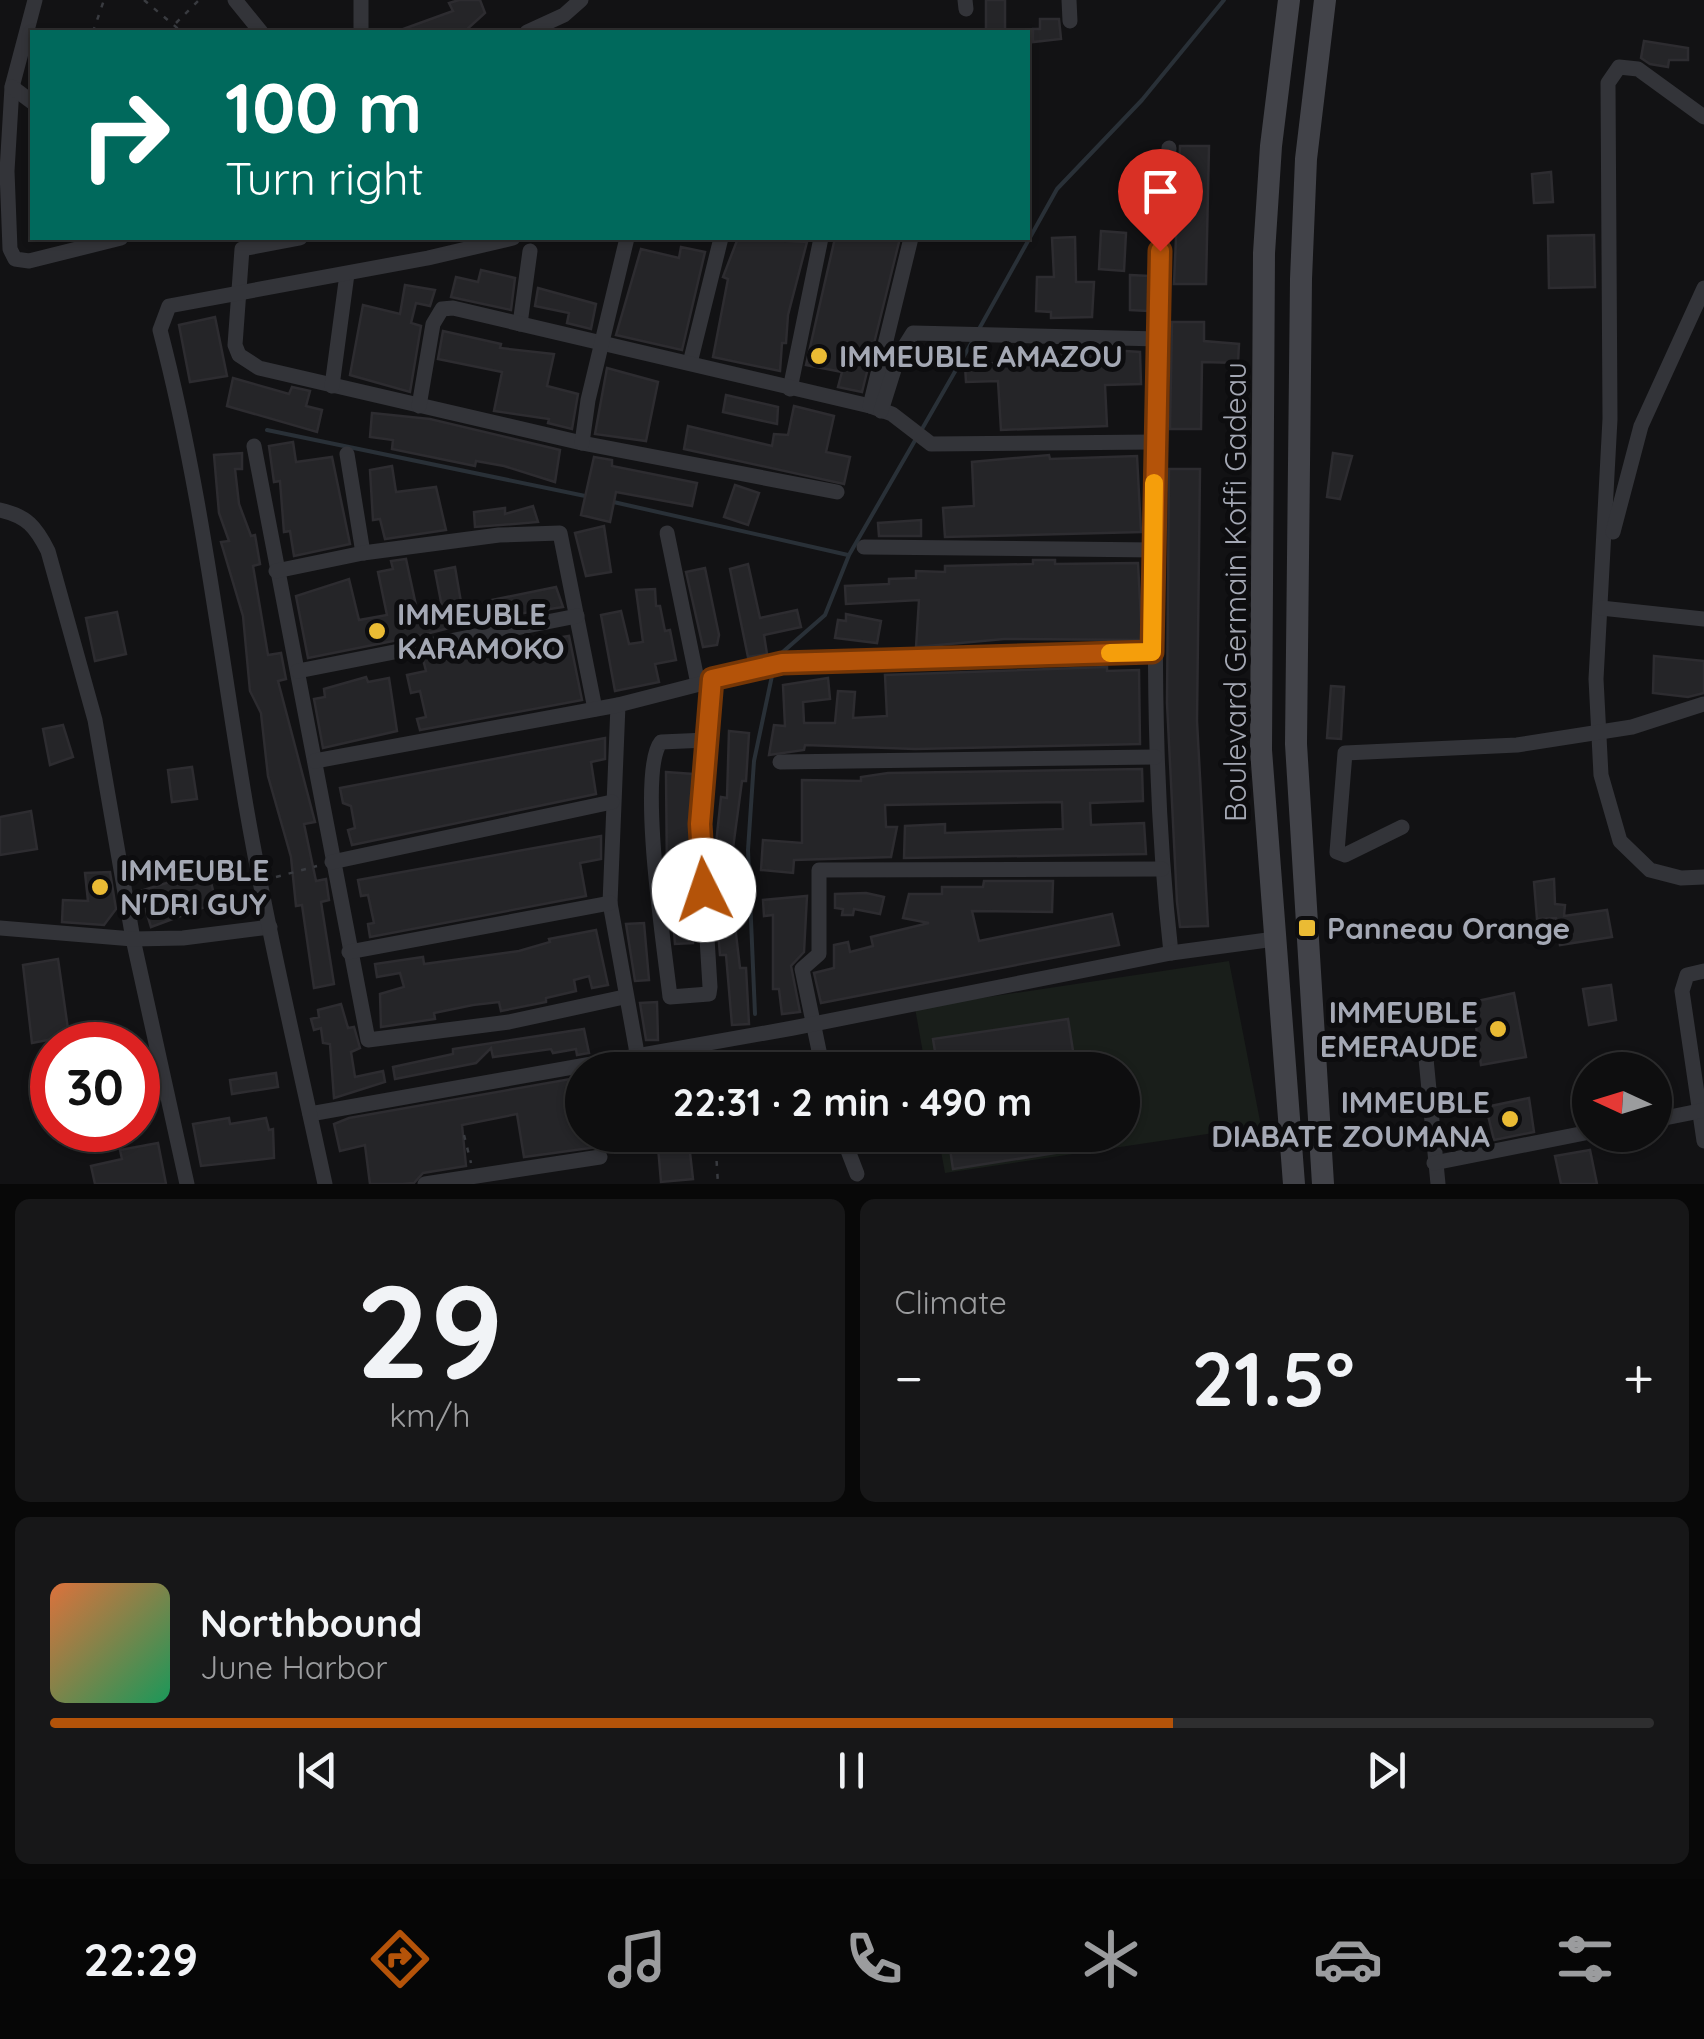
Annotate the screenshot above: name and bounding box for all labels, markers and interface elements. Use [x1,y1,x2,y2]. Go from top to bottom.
text: 100 m [225,63,422,151]
icon: right [60,70,190,200]
pin [1118,149,1203,252]
text: Turn right [225,150,424,206]
icon: arrive [1133,164,1188,219]
place label: IMMEUBLE AMAZOU [839,337,1123,375]
marker: IMMEUBLE AMAZOU [808,345,830,367]
street label: Boulevard Germain Koffi Gadeau [1216,362,1254,822]
place label: IMMEUBLE KARAMOKO [397,595,564,667]
marker: IMMEUBLE KARAMOKO [366,620,388,642]
position arrow [652,838,756,942]
place label: IMMEUBLE N'DRI GUY [120,851,269,923]
marker: IMMEUBLE N'DRI GUY [89,876,111,898]
place label: Panneau Orange [1327,909,1570,947]
marker: Panneau Orange [1296,917,1318,939]
place label: IMMEUBLE EMERAUDE [1320,993,1478,1065]
marker: IMMEUBLE EMERAUDE [1487,1018,1509,1040]
speed limit sign: 30 [30,1022,160,1152]
north arrow [1572,1052,1672,1152]
map controls [1572,1052,1672,1152]
text: 22:31 · 2 min · 490 m [673,1078,1032,1126]
place label: IMMEUBLE DIABATE ZOUMANA [1211,1083,1490,1155]
marker: IMMEUBLE DIABATE ZOUMANA [1499,1108,1521,1130]
text: 29 [356,1248,504,1411]
text: Climate [895,1282,1007,1322]
text: 21.5° [1191,1331,1355,1425]
text: − [895,1343,923,1412]
text: + [1623,1343,1654,1412]
text: km/h [389,1395,470,1435]
text: Northbound [200,1599,422,1647]
text: June Harbor [200,1647,388,1687]
icon: previous [290,1743,345,1798]
icon: pause [824,1743,879,1798]
icon: next [1359,1743,1414,1798]
icon: directions [365,1924,435,1994]
icon: music [602,1924,672,1994]
icon: phone [839,1924,909,1994]
icon: climate [1076,1924,1146,1994]
icon: car [1313,1924,1383,1994]
icon: filters [1550,1924,1620,1994]
text: 22:29 [84,1931,198,1987]

